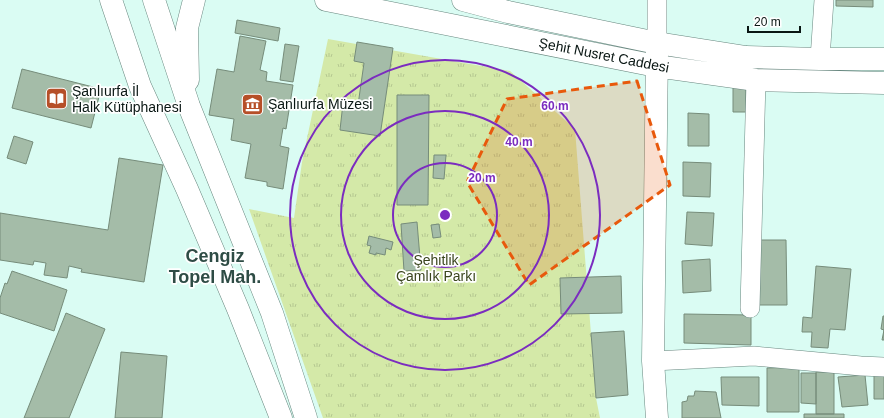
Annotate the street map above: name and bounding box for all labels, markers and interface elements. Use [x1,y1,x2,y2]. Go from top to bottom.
scale bar [748,8,800,34]
text: 20 m [754,15,781,29]
street label: Şehit Nusret Caddesi [538,35,670,75]
place label: Şanlıurfa İl Halk Kütüphanesi [72,82,182,115]
library icon: Şanlıurfa İl Halk Kütüphanesi [44,86,70,112]
museum icon: Şanlıurfa Müzesi [240,91,266,117]
place label: Şanlıurfa Müzesi [268,96,372,112]
text: 60 m [541,99,569,113]
text: 40 m [505,135,533,149]
text: 20 m [468,171,496,185]
centre of rings [438,208,452,222]
district label: Cengiz Topel Mah. [169,246,261,287]
park label: Şehitlik Çamlık Parkı [396,252,476,284]

